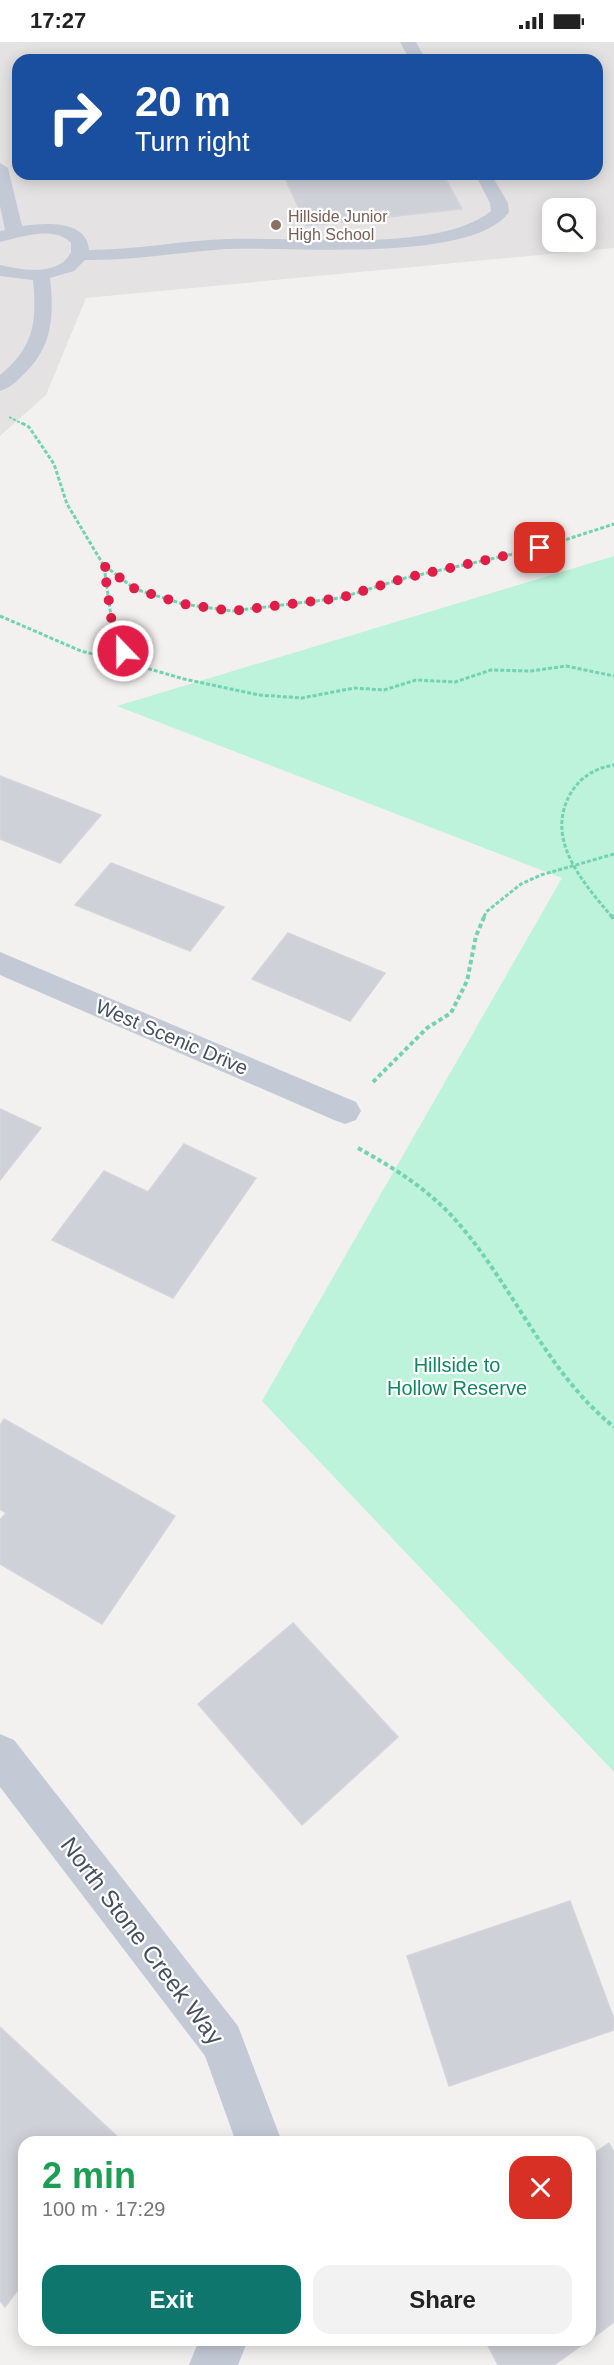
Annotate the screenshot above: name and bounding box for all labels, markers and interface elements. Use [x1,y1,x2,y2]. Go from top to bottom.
text: 17:27 [30,8,86,33]
icon: right [36,78,114,156]
text: 20 m [135,78,231,125]
text: Turn right [135,127,250,157]
map controls [542,198,596,252]
button: search [542,198,596,252]
place label: Hillside Junior High School [288,208,388,243]
marker: Hillside Junior High School [269,218,283,232]
pin [514,522,565,573]
icon: arrive [523,531,556,564]
position arrow [91,619,155,683]
street label: West Scenic Drive [93,995,251,1079]
park label: Hillside to Hollow Reserve [387,1354,527,1399]
street label: North Stone Creek Way [56,1832,229,2050]
text: 2 min [42,2155,136,2196]
button: close [509,2156,572,2219]
text: 100 m · 17:29 [42,2198,165,2220]
button: Exit [42,2265,301,2334]
button: Share [313,2265,572,2334]

